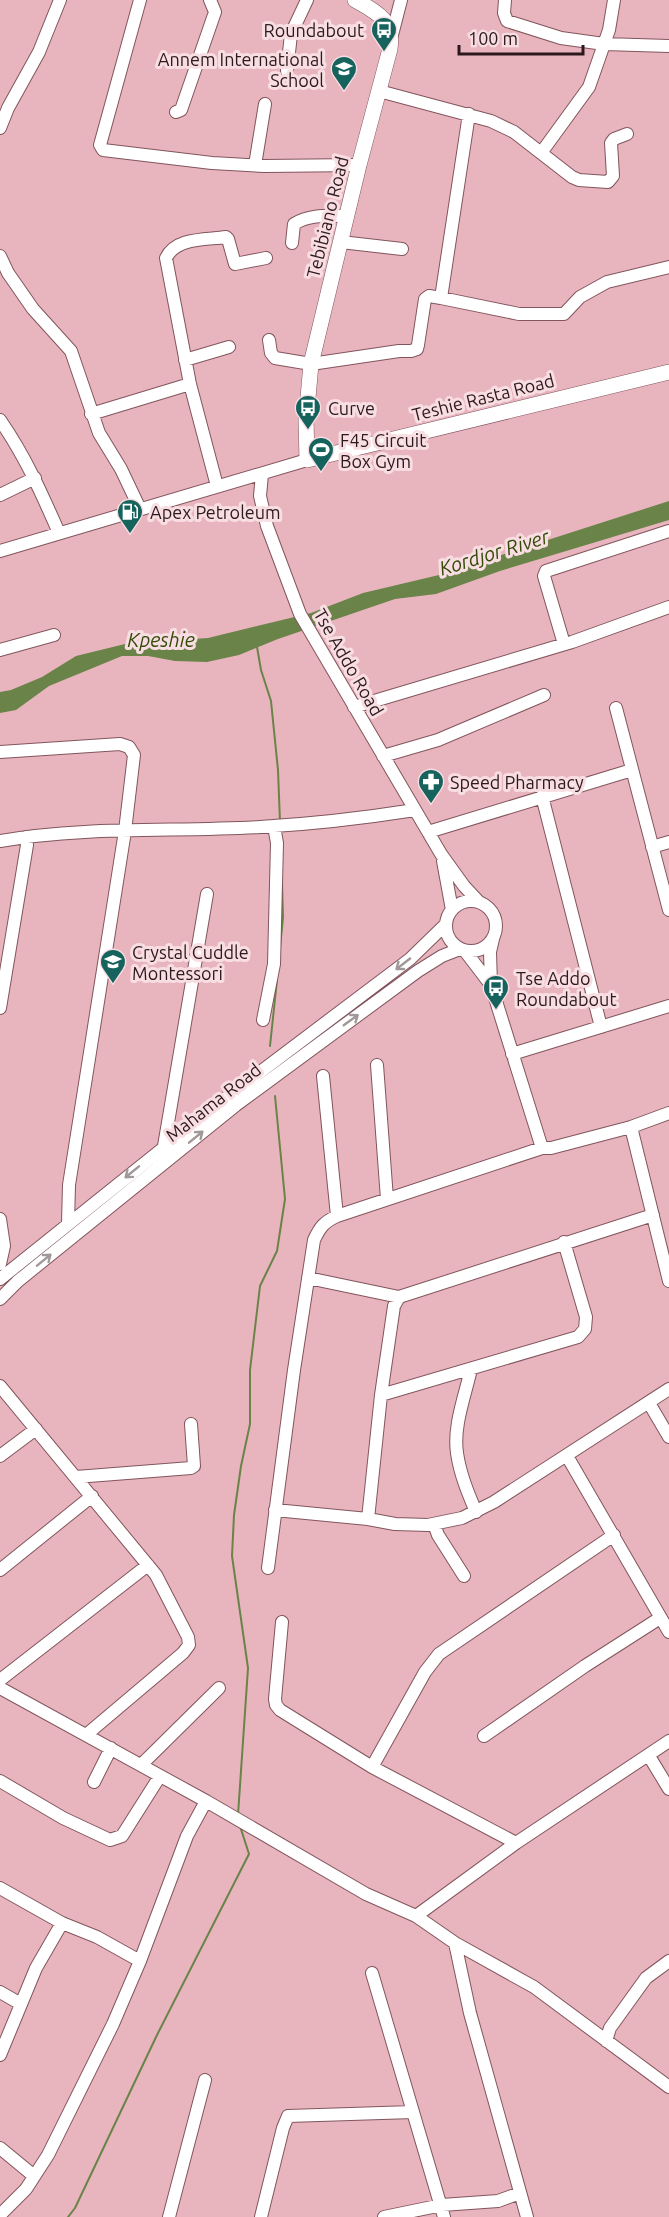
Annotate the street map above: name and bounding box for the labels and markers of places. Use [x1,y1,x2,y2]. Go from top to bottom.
bus stop icon: Roundabout [369,15,399,53]
place label: Roundabout [264,20,364,40]
place label: Annem International School [158,49,324,90]
school or university icon: Annem International School [329,54,359,92]
bus stop icon: Curve [293,393,323,431]
place label: Curve [328,398,375,418]
place label: F45 Circuit Box Gym [340,430,426,471]
sports icon: F45 Circuit Box Gym [306,435,336,473]
fuel station icon: Apex Petroleum [115,497,145,535]
place label: Apex Petroleum [150,502,281,522]
pharmacy icon: Speed Pharmacy [416,767,446,805]
place label: Speed Pharmacy [450,772,584,792]
place label: Crystal Cuddle Montessori [132,942,249,983]
school or university icon: Crystal Cuddle Montessori [98,947,128,985]
place label: Tse Addo Roundabout [516,968,616,1009]
bus stop icon: Tse Addo Roundabout [481,973,511,1011]

